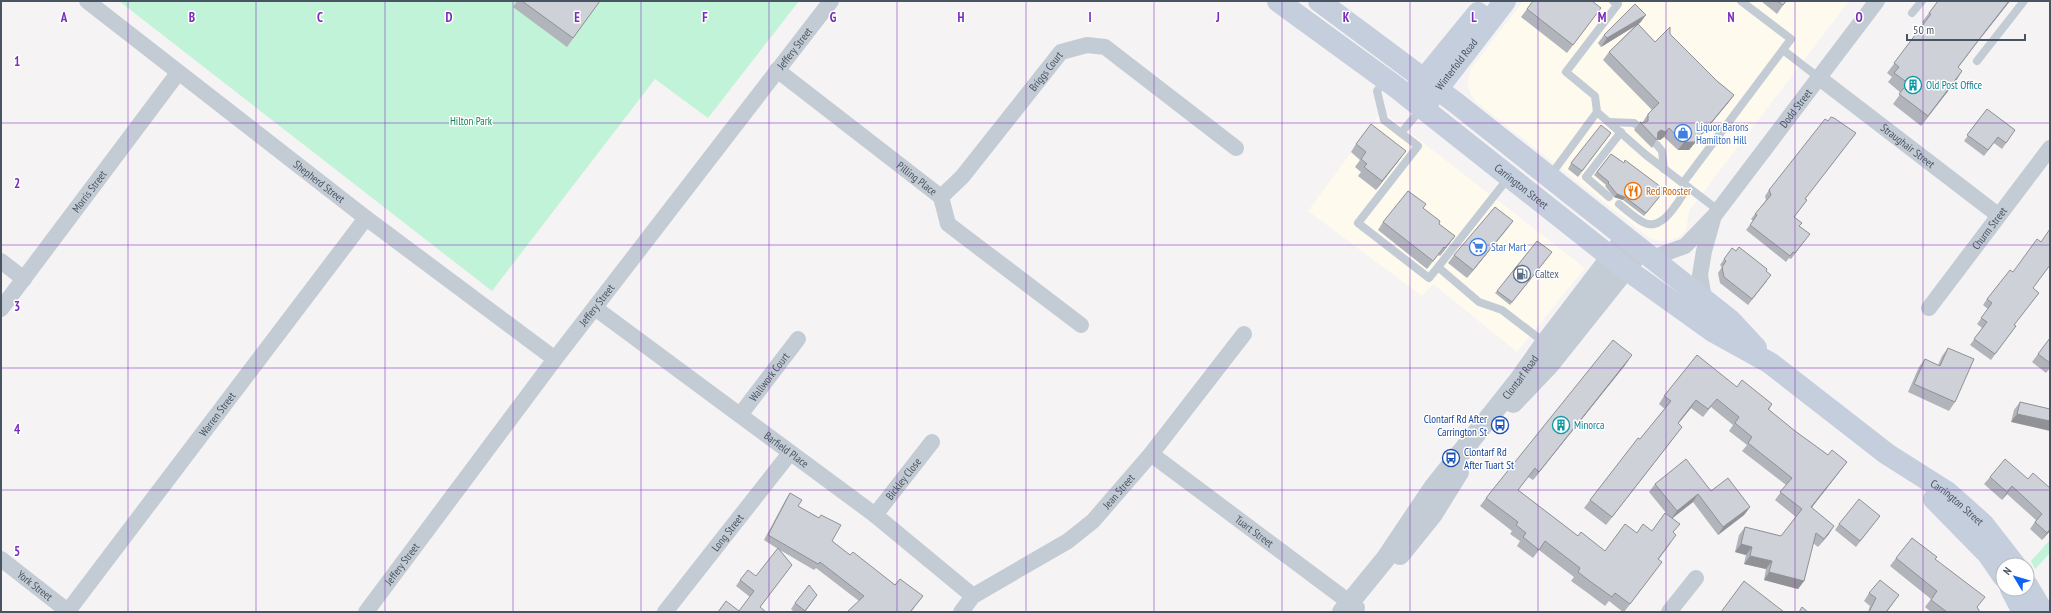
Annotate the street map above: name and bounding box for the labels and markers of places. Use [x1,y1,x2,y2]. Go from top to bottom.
building icon: Old Post Office [1903,75,1923,95]
place label: Old Post Office [1926,78,1983,92]
place label: Liquor Barons Hamilton Hill [1696,120,1749,147]
shop icon: Liquor Barons Hamilton Hill [1673,123,1693,143]
restaurant icon: Red Rooster [1623,181,1643,201]
place label: Red Rooster [1646,184,1691,198]
supermarket icon: Star Mart [1468,237,1488,257]
place label: Star Mart [1491,240,1526,254]
fuel station icon: Caltex [1512,264,1532,284]
place label: Caltex [1535,267,1559,281]
place label: Clontarf Rd After Carrington St [1424,412,1487,439]
bus stop icon: Clontarf Rd After Carrington St [1490,415,1510,435]
building icon: Minorca [1551,415,1571,435]
place label: Minorca [1574,418,1604,432]
place label: Clontarf Rd After Tuart St [1464,445,1514,472]
bus stop icon: Clontarf Rd After Tuart St [1441,448,1461,468]

